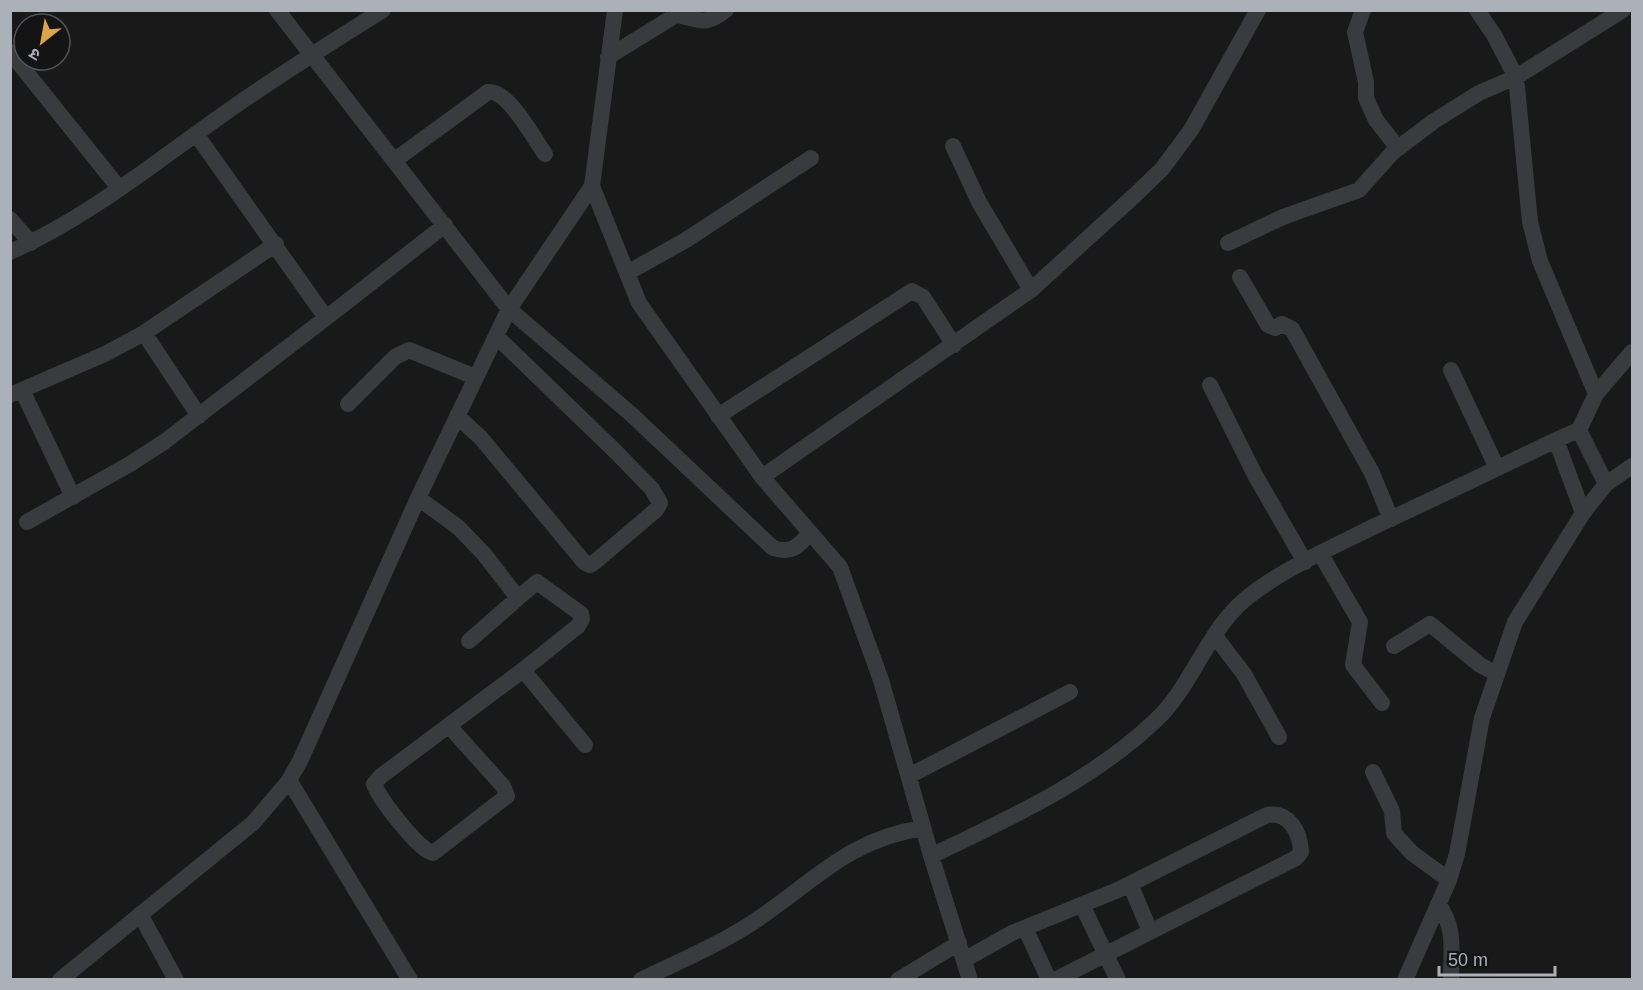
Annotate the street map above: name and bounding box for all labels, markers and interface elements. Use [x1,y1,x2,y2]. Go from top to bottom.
north arrow [12,12,72,72]
text: उ [26,44,43,64]
scale bar [1439,939,1554,977]
text: 50 m [1448,950,1488,970]

